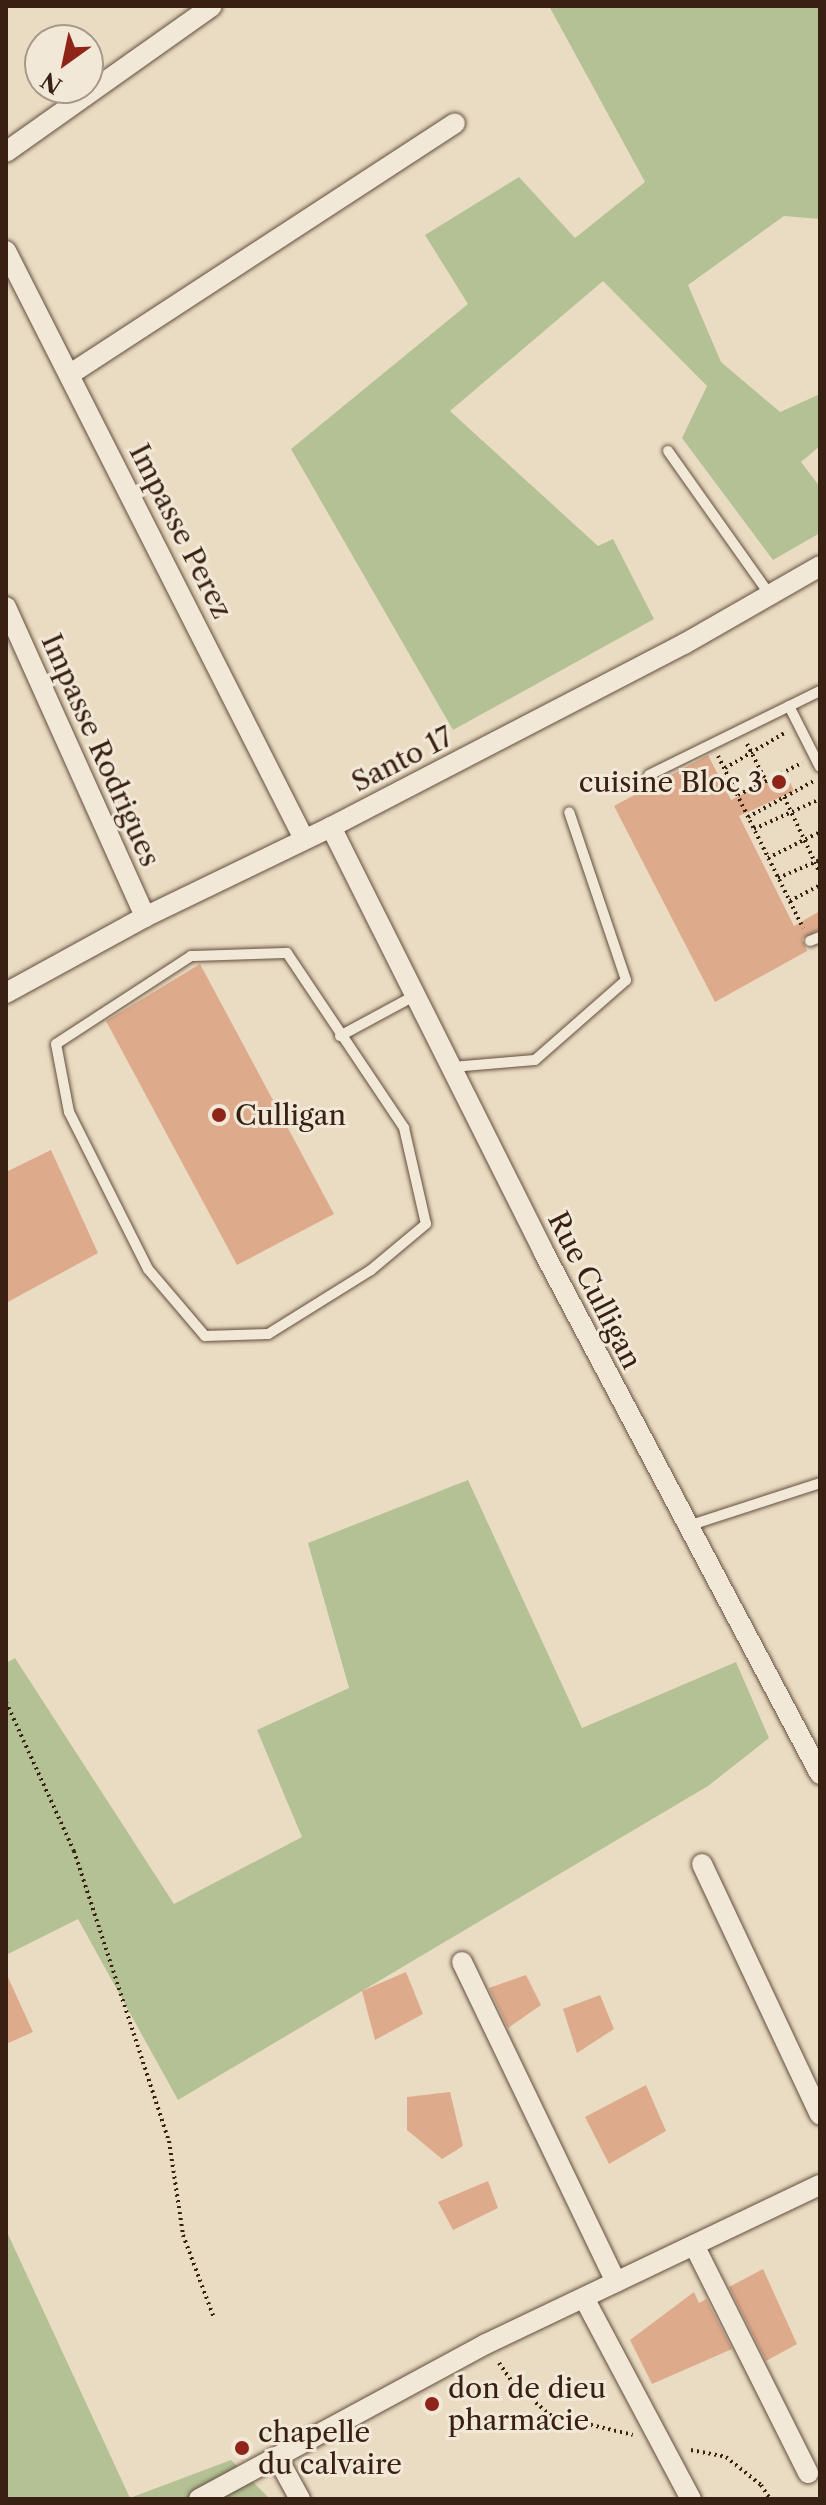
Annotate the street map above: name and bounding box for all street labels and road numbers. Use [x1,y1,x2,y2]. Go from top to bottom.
street label: Impasse Perez [123,438,239,624]
street label: Impasse Rodrigues [35,629,167,871]
street label: Santo 17 [346,719,458,799]
street label: Rue Culligan [541,1206,649,1374]

